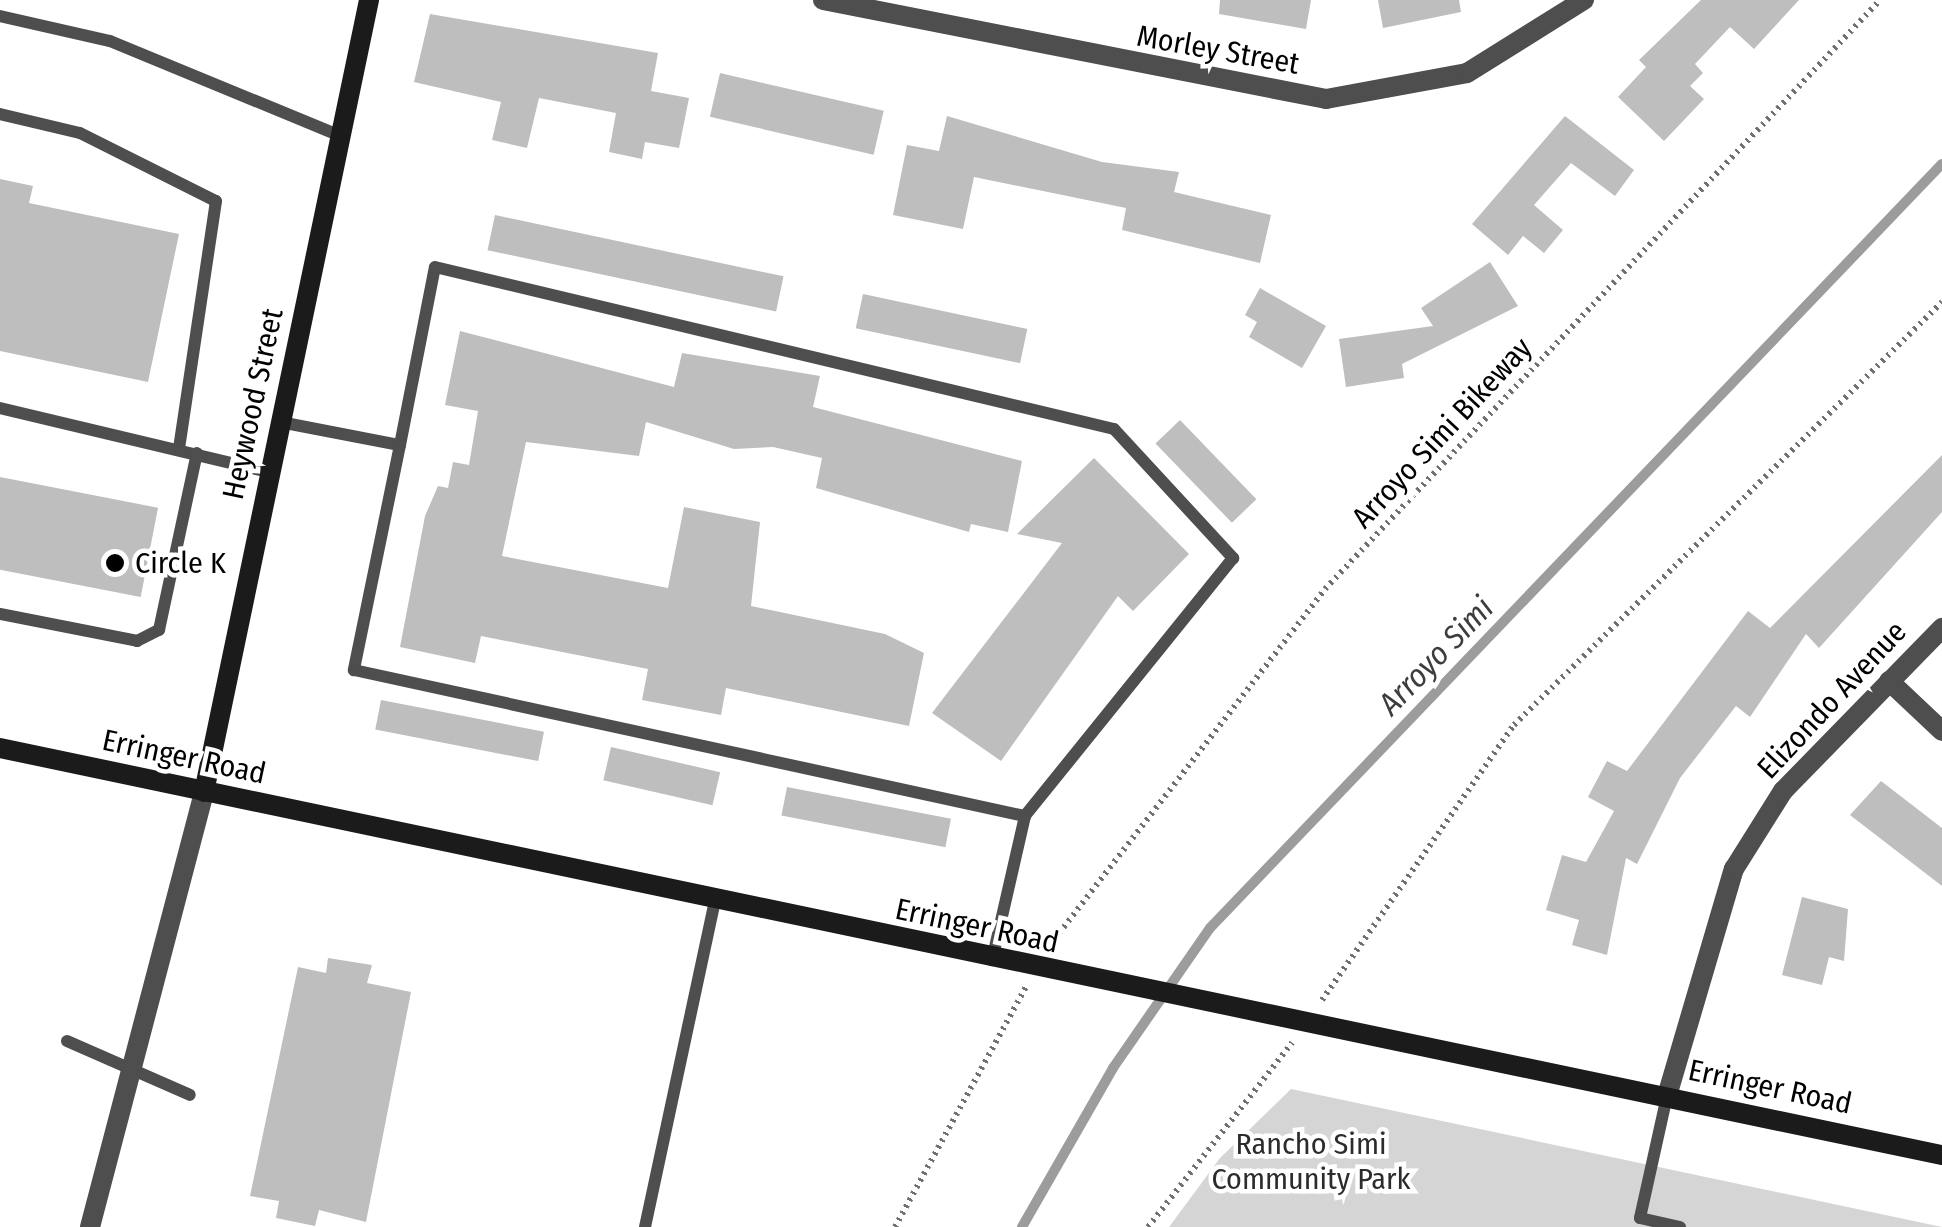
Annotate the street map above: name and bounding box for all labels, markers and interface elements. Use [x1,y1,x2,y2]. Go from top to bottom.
street label: Morley Street [1134,18,1302,82]
street label: Heywood Street [215,305,291,503]
street label: Arroyo Simi Bikeway [1345,330,1539,536]
place label: Circle K [135,545,226,581]
marker: Circle K [104,552,126,574]
water label: Arroyo Simi [1370,589,1502,723]
street label: Elizondo Avenue [1750,614,1914,786]
street label: Erringer Road [99,722,269,792]
street label: Erringer Road [892,891,1062,961]
street label: Erringer Road [1685,1052,1855,1122]
park label: Rancho Simi Community Park [1211,1126,1411,1196]

